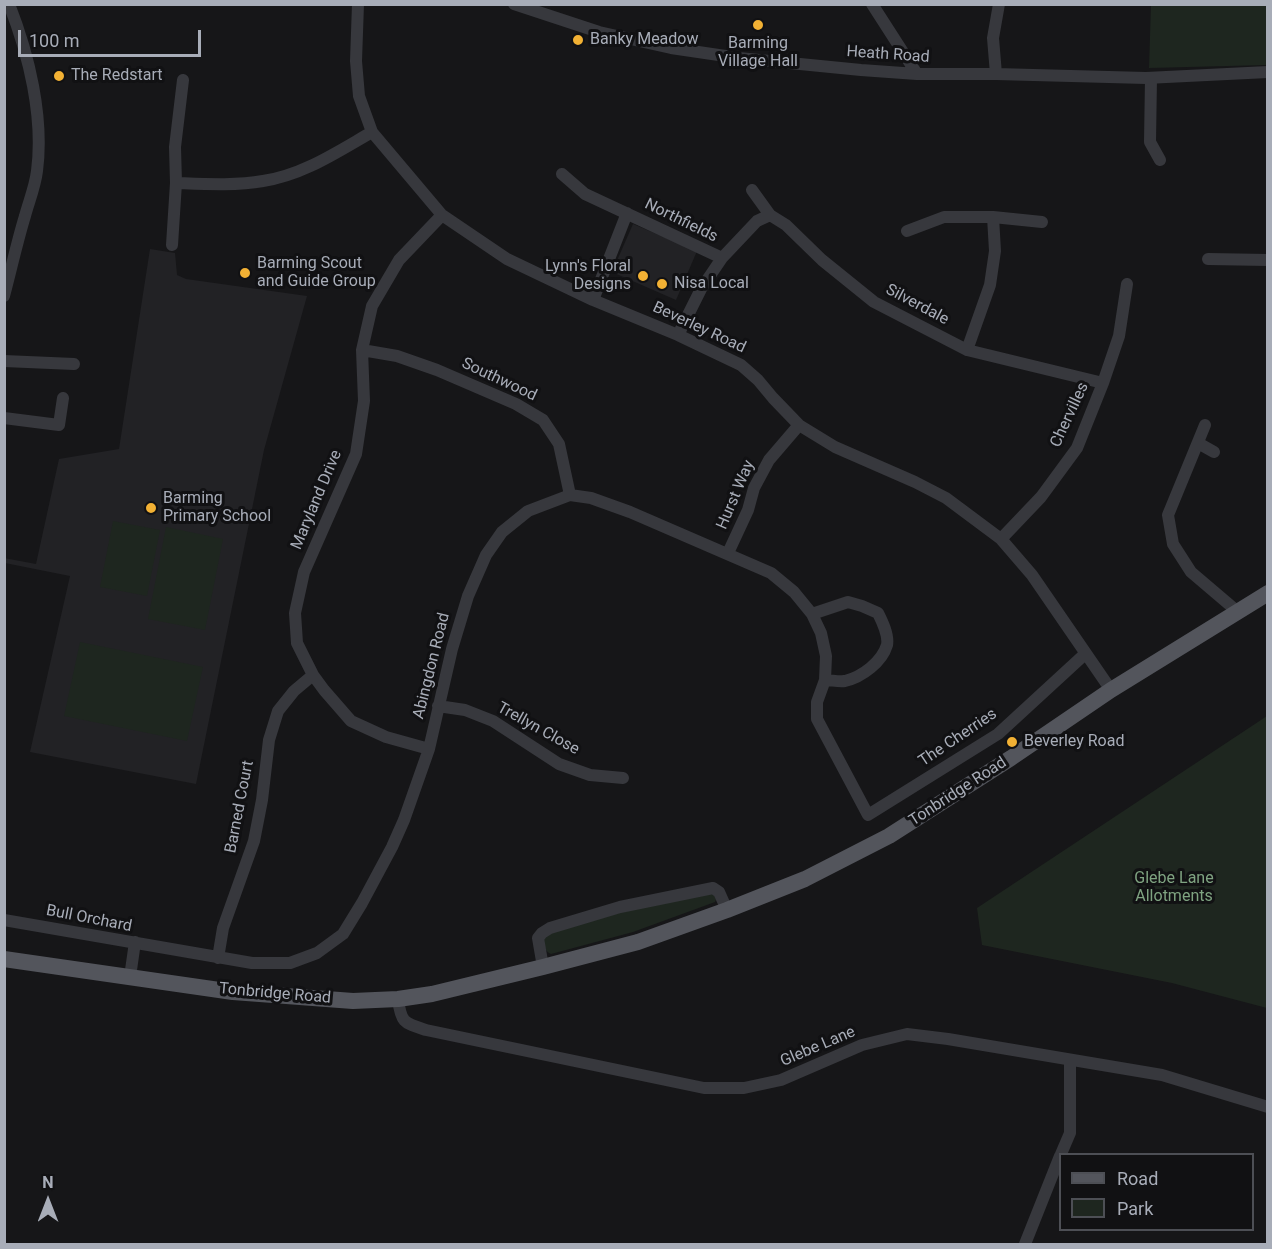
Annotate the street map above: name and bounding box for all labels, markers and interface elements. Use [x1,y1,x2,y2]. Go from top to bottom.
scale bar [21,18,204,56]
marker: Barming Village Hall [751,18,765,32]
text: 100 m [29,30,80,51]
place label: Banky Meadow [590,30,698,50]
marker: Banky Meadow [571,33,585,47]
place label: Barming Village Hall [718,34,798,72]
street label: Heath Road [846,43,930,67]
place label: The Redstart [71,66,162,86]
marker: The Redstart [52,69,66,83]
street label: Northfields [641,195,721,247]
place label: Barming Scout and Guide Group [257,254,376,292]
place label: Lynn's Floral Designs [545,257,631,295]
marker: Barming Scout and Guide Group [238,266,252,280]
marker: Lynn's Floral Designs [636,269,650,283]
place label: Nisa Local [674,274,749,294]
marker: Nisa Local [655,277,669,291]
street label: Silverdale [882,280,952,330]
street label: Beverley Road [649,298,749,358]
street label: Southwood [458,354,540,406]
street label: Chervilles [1047,379,1093,451]
street label: Maryland Drive [287,447,347,553]
street label: Hurst Way [713,458,759,532]
place label: Barming Primary School [163,489,271,527]
marker: Barming Primary School [144,501,158,515]
street label: Abingdon Road [410,611,454,721]
street label: Trellyn Close [494,699,582,759]
street label: The Cherries [915,705,1001,771]
place label: Beverley Road [1024,732,1124,752]
marker: Beverley Road [1005,735,1019,749]
street label: Tonbridge Road [906,753,1010,831]
street label: Barned Court [222,759,258,855]
park label: Glebe Lane Allotments [1134,869,1214,907]
street label: Bull Orchard [44,901,134,937]
street label: Tonbridge Road [218,980,332,1008]
street label: Glebe Lane [778,1023,858,1071]
legend [1059,1153,1254,1231]
text: Road [1117,1168,1158,1189]
north arrow [18,1171,78,1231]
text: N [42,1173,54,1192]
text: Park [1117,1198,1153,1219]

